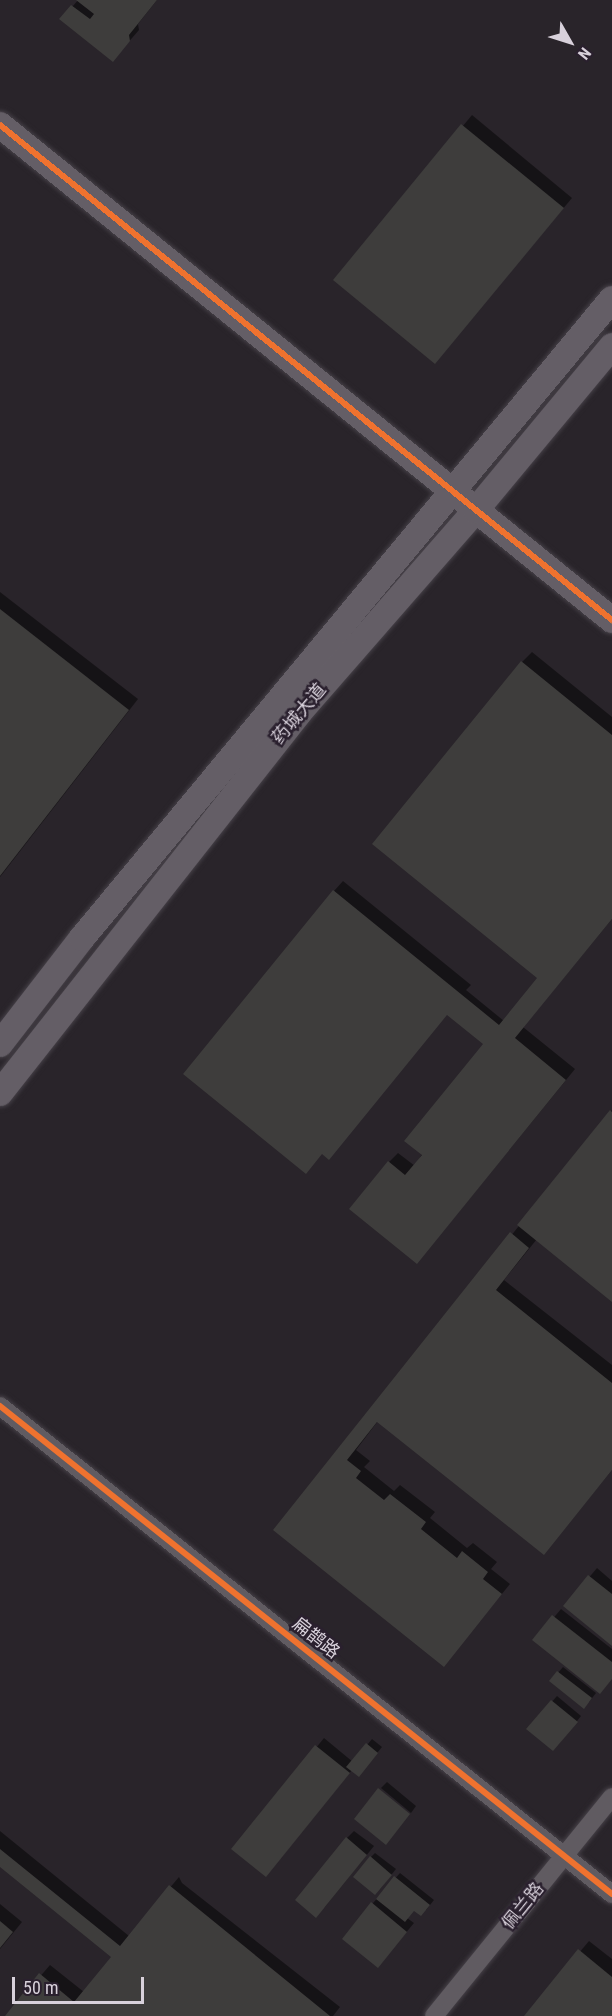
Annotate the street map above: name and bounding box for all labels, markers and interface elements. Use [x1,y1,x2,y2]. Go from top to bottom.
north arrow [540,12,600,72]
text: N [574,44,595,63]
street label: 药城大道 [268,679,330,749]
street label: 扁鹊路 [288,1613,344,1663]
street label: 佩兰路 [498,1878,548,1934]
scale bar [15,1965,147,2003]
text: 50 m [23,1977,58,1998]

